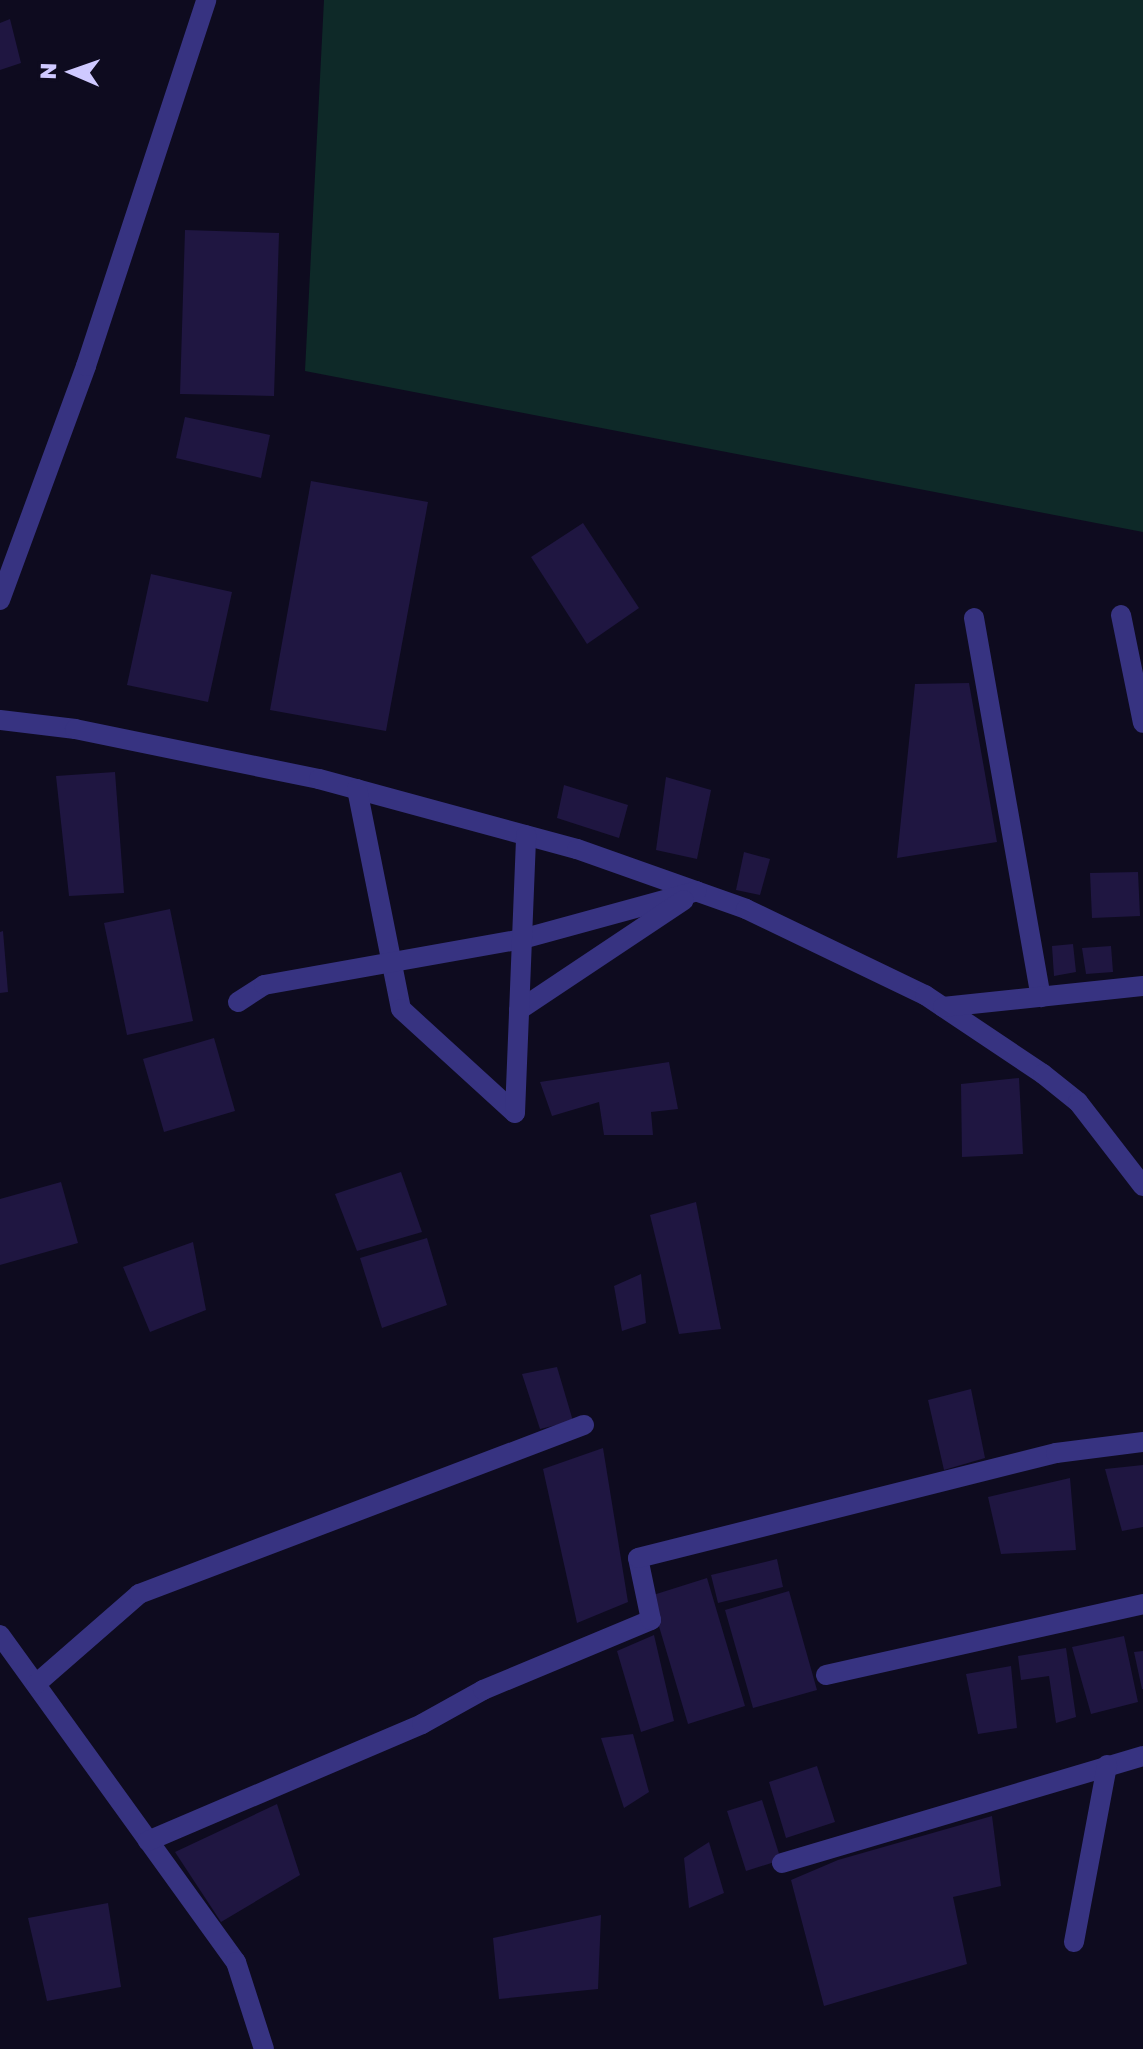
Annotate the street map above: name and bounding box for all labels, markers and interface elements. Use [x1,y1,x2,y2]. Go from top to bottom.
north arrow [32,32,112,112]
text: N [34,62,61,80]

